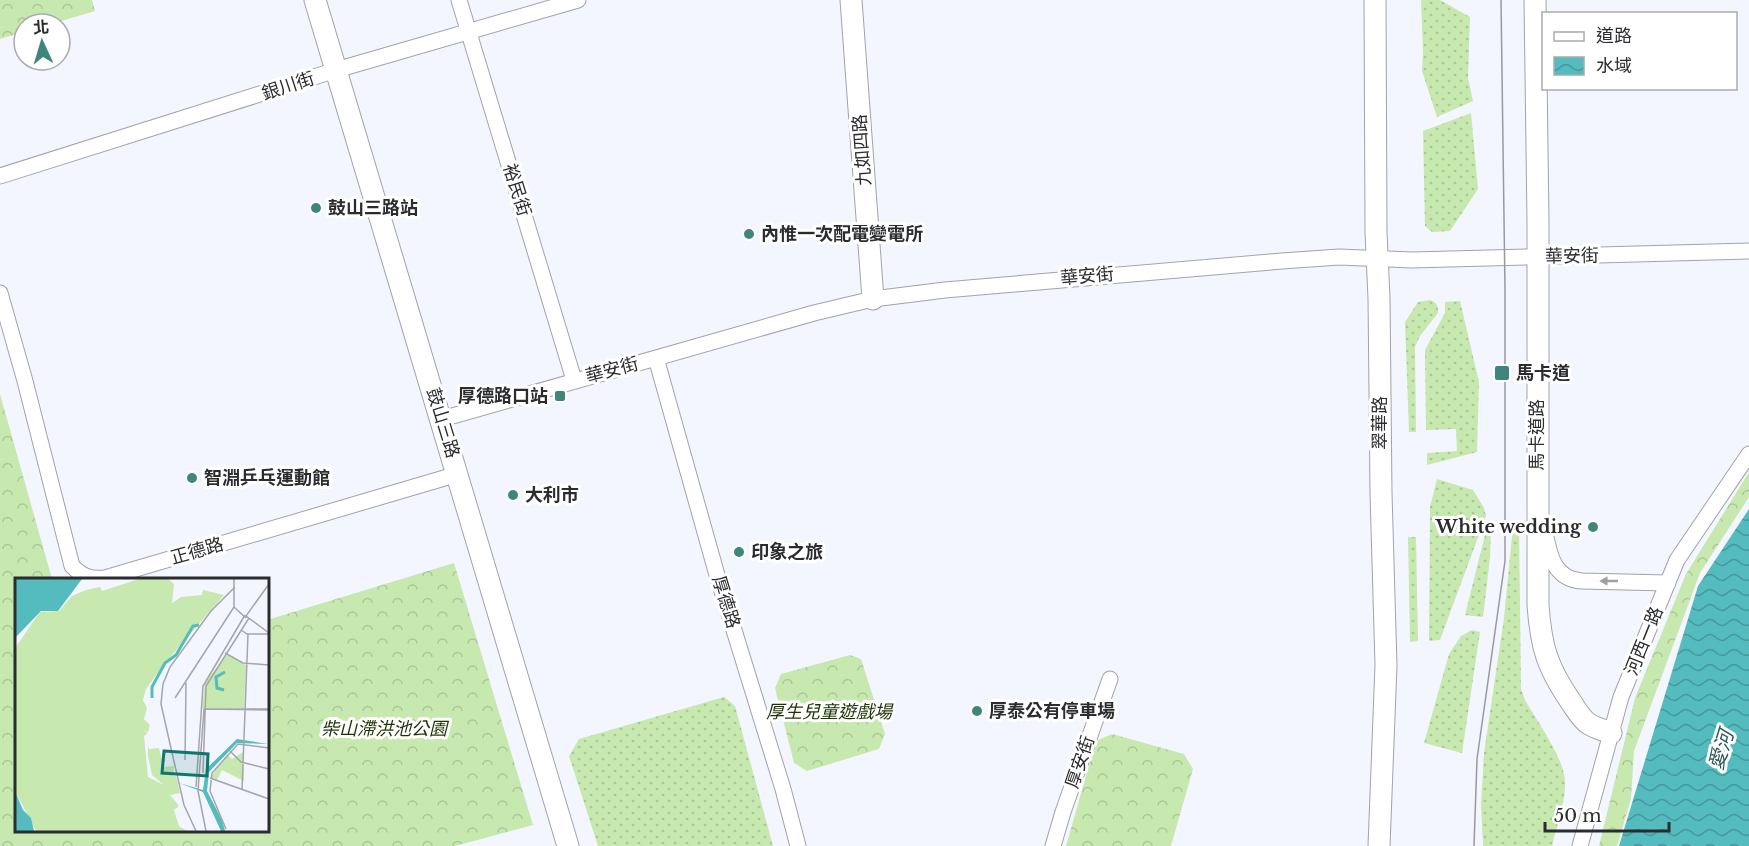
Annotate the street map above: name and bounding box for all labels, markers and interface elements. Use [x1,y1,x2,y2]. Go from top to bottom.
north arrow [12,12,72,72]
legend [1542,12,1737,90]
text: 北 [32,17,50,38]
text: 道路 [1596,25,1632,47]
text: 水域 [1596,55,1632,77]
street label: 銀川街 [259,67,317,105]
street label: 九如四路 [849,113,875,187]
street label: 裕民街 [499,161,535,219]
place label: 鼓山三路站 [328,197,418,219]
marker: 鼓山三路站 [309,201,323,215]
place label: 內惟一次配電變電所 [761,223,923,245]
marker: 內惟一次配電變電所 [742,227,756,241]
street label: 華安街 [1545,245,1599,267]
street label: 華安街 [1059,263,1115,289]
street label: 華安街 [583,352,641,388]
place label: 馬卡道 [1516,362,1570,384]
marker: 馬卡道 [1493,364,1511,382]
street label: 鼓山三路 [422,385,464,461]
place label: 厚德路口站 [458,385,548,407]
marker: 厚德路口站 [553,389,567,403]
street label: 翠華路 [1369,396,1391,450]
street label: 馬卡道路 [1526,399,1548,471]
place label: 智淵乒乓運動館 [204,467,330,489]
marker: 智淵乒乓運動館 [185,471,199,485]
place label: 大利市 [525,484,579,506]
marker: 大利市 [506,488,520,502]
place label: White wedding [1435,516,1582,538]
marker: White wedding [1586,520,1600,534]
street label: 正德路 [168,533,226,569]
place label: 印象之旅 [751,541,823,563]
marker: 印象之旅 [732,545,746,559]
street label: 厚德路 [708,573,744,631]
one-way arrow [1600,576,1619,586]
inset map [15,578,268,831]
street label: 河西一路 [1620,604,1668,678]
place label: 厚泰公有停車場 [989,700,1115,722]
park label: 厚生兒童遊戲場 [766,701,894,723]
marker: 厚泰公有停車場 [970,704,984,718]
park label: 柴山滯洪池公園 [321,718,450,740]
water label: 愛河 [1704,724,1739,773]
street label: 厚安街 [1061,733,1099,791]
scale bar [1545,795,1670,833]
text: 50 m [1554,805,1602,827]

